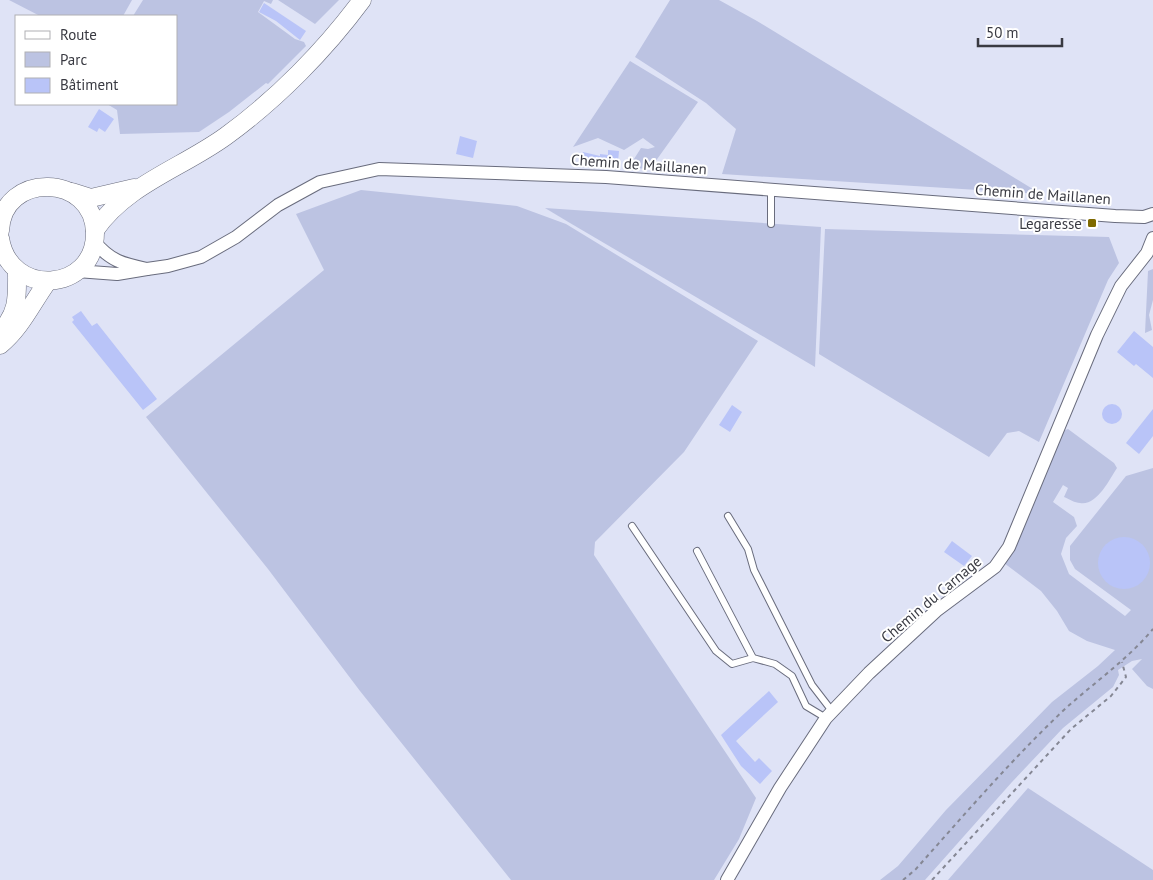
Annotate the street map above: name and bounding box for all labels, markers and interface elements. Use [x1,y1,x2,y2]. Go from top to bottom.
legend [15,15,178,105]
scale bar [978,15,1062,47]
text: 50 m [986,23,1019,42]
text: Route [60,25,97,44]
text: Parc [60,50,87,69]
text: Bâtiment [60,75,118,94]
street label: Chemin de Maillanen [570,150,708,178]
street label: Chemin de Maillanen [974,180,1112,208]
place label: Legaresse [1019,214,1082,233]
marker: Legaresse [1086,217,1098,229]
street label: Chemin du Carnage [877,552,985,646]

